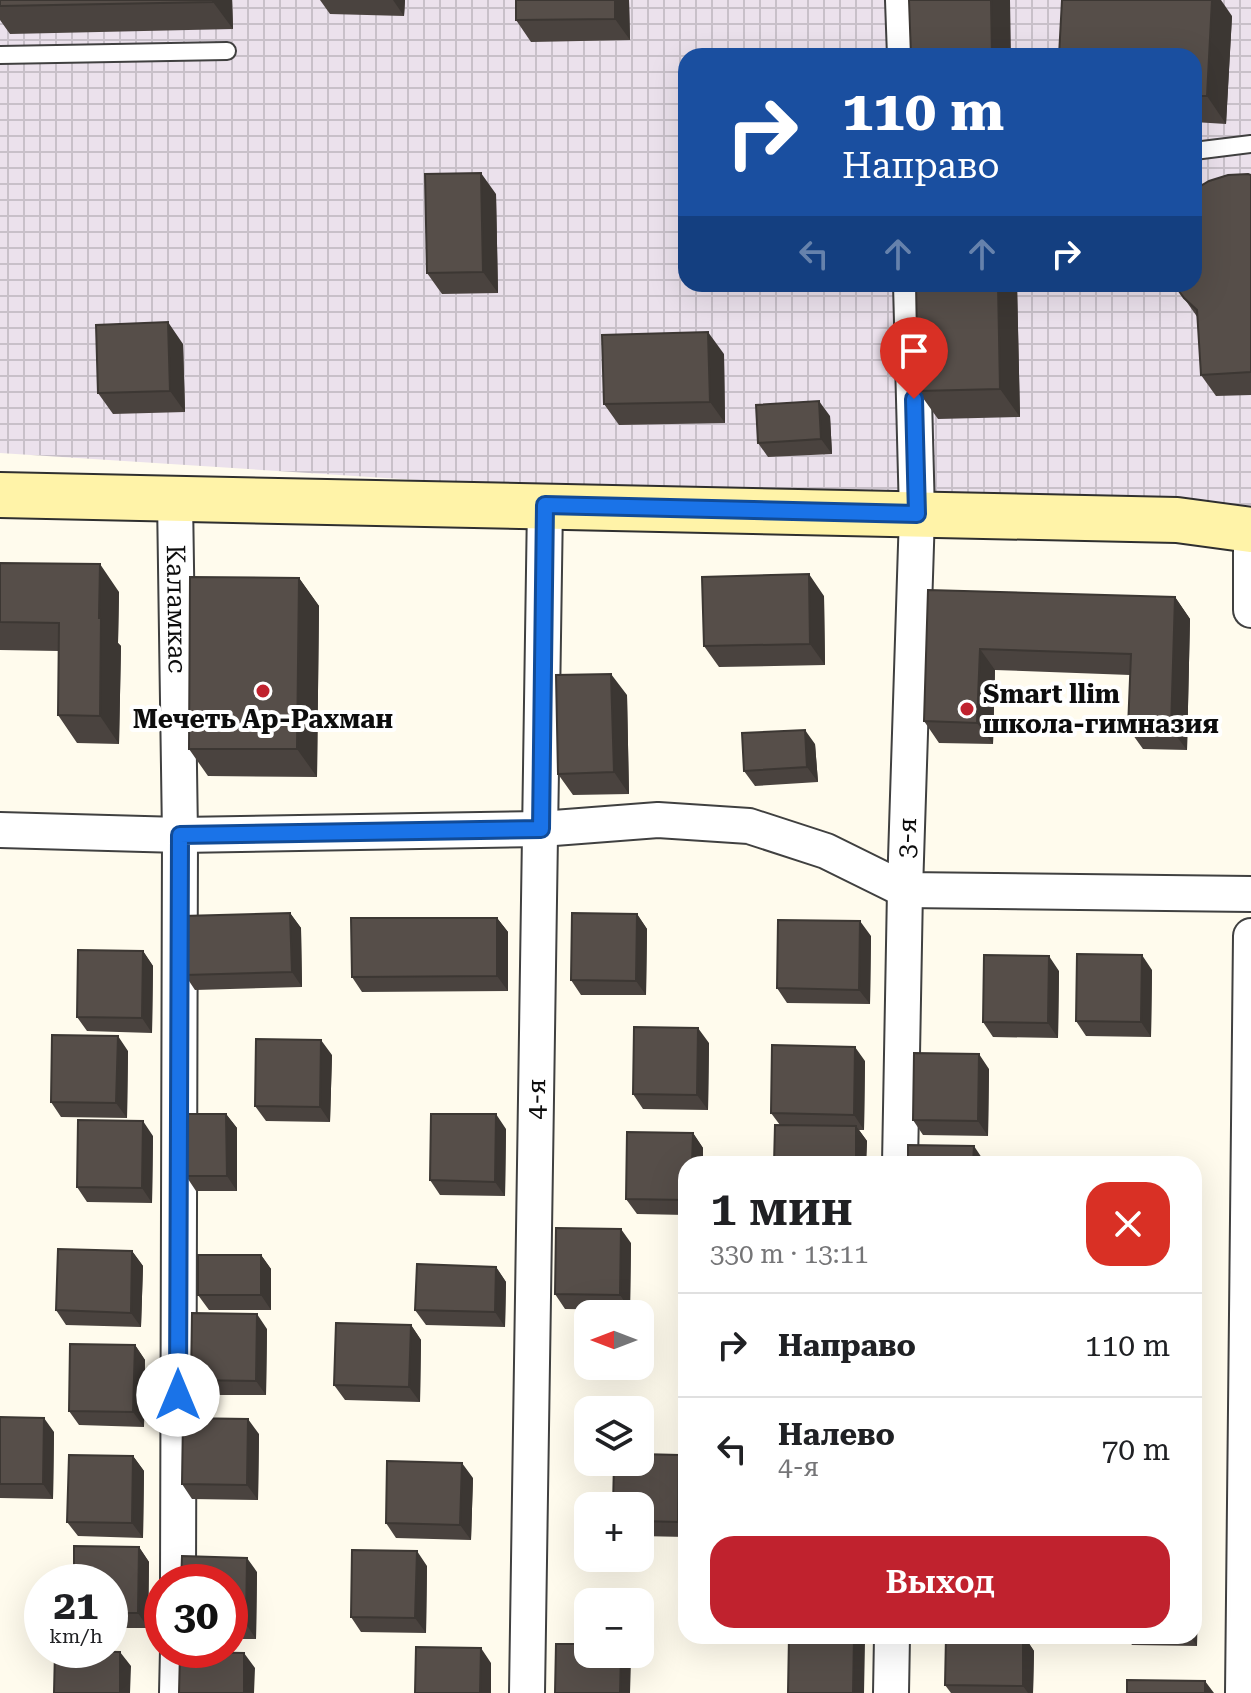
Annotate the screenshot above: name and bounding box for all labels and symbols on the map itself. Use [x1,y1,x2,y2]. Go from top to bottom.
pin [880,317,948,399]
street label: Каламкас [161,544,193,674]
place label: Smart llim школа-гимназия [983,679,1219,739]
marker: Мечеть Ар-Рахман [254,682,272,700]
marker: Smart llim школа-гимназия [958,700,976,718]
place label: Мечеть Ар-Рахман [133,704,393,734]
street label: 3-я [891,817,922,859]
street label: 4-я [521,1078,551,1120]
north arrow [574,1300,654,1380]
position arrow [136,1353,220,1437]
speed limit sign: 30 [144,1564,248,1668]

